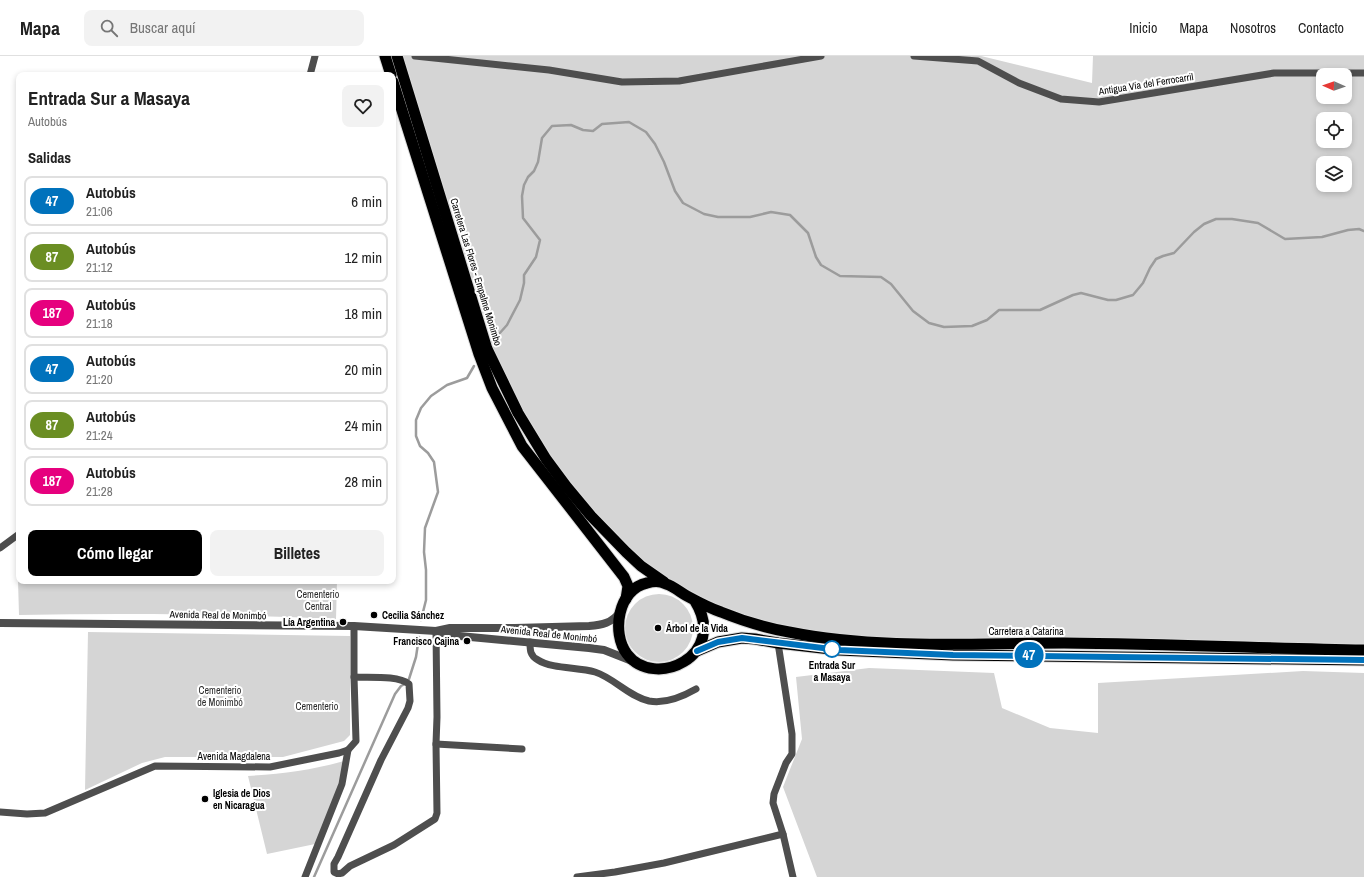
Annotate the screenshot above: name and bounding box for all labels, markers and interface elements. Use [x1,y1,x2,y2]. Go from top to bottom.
search box [84,10,364,46]
text: Mapa [20,15,60,41]
icon: search [98,17,120,39]
text: Buscar aquí [130,17,195,38]
text: Inicio [1129,19,1157,37]
text: Mapa [1179,19,1208,37]
text: Nosotros [1230,19,1276,37]
text: Contacto [1298,19,1344,37]
north arrow [1316,68,1352,104]
map controls [1316,68,1352,192]
street label: Antigua Vía del Ferrocarril [1097,70,1194,98]
text: Entrada Sur a Masaya [28,85,190,111]
button: heart [342,85,384,127]
button: locate [1316,112,1352,148]
text: Autobús [28,113,67,130]
text: Salidas [28,147,71,168]
button: layers [1316,156,1352,192]
text: Autobús [86,182,136,203]
text: 6 min [351,191,382,212]
text: 47 [46,192,58,210]
street label: Carretera Las Flores - Empalme Monimbo [447,197,505,348]
text: 21:06 [86,203,113,220]
text: Autobús [86,238,136,259]
text: 12 min [344,247,382,268]
text: 87 [46,248,58,266]
text: 21:12 [86,259,113,276]
text: Autobús [86,294,136,315]
text: 18 min [344,303,382,324]
text: 187 [42,304,62,322]
text: 21:18 [86,315,113,332]
text: Autobús [86,350,136,371]
text: 20 min [344,359,382,380]
text: 47 [46,360,58,378]
text: 21:20 [86,371,113,388]
text: Autobús [86,406,136,427]
text: 24 min [344,415,382,436]
text: 87 [46,416,58,434]
text: 21:24 [86,427,113,444]
text: Autobús [86,462,136,483]
text: 28 min [344,471,382,492]
text: 187 [42,472,62,490]
text: 21:28 [86,483,113,500]
button: Cómo llegar [28,530,202,576]
button: Billetes [210,530,384,576]
park label: Cementerio Central [297,588,340,613]
street label: Avenida Real de Monimbó [168,608,267,622]
place label: Cecilia Sánchez [382,609,444,622]
marker: Cecilia Sánchez [369,610,379,620]
place label: Lía Argentina [283,616,335,629]
marker: Lía Argentina [338,617,348,627]
street label: Avenida Real de Monimbó [499,622,598,646]
place label: Árbol de la Vida [666,622,728,635]
marker: Árbol de la Vida [653,623,663,633]
street label: Carretera a Catarina [988,625,1064,638]
place label: Francisco Cajina [393,635,459,648]
marker: Francisco Cajina [462,636,472,646]
marker: Entrada Sur a Masaya [823,640,841,658]
line badge: 47 [1011,642,1047,668]
text: 47 [1023,646,1035,664]
place label: Entrada Sur a Masaya [809,659,856,684]
park label: Cementerio de Monimbó [197,684,243,709]
park label: Cementerio [296,700,339,713]
street label: Avenida Magdalena [197,750,271,763]
place label: Iglesia de Dios en Nicaragua [213,787,271,812]
marker: Iglesia de Dios en Nicaragua [200,794,210,804]

